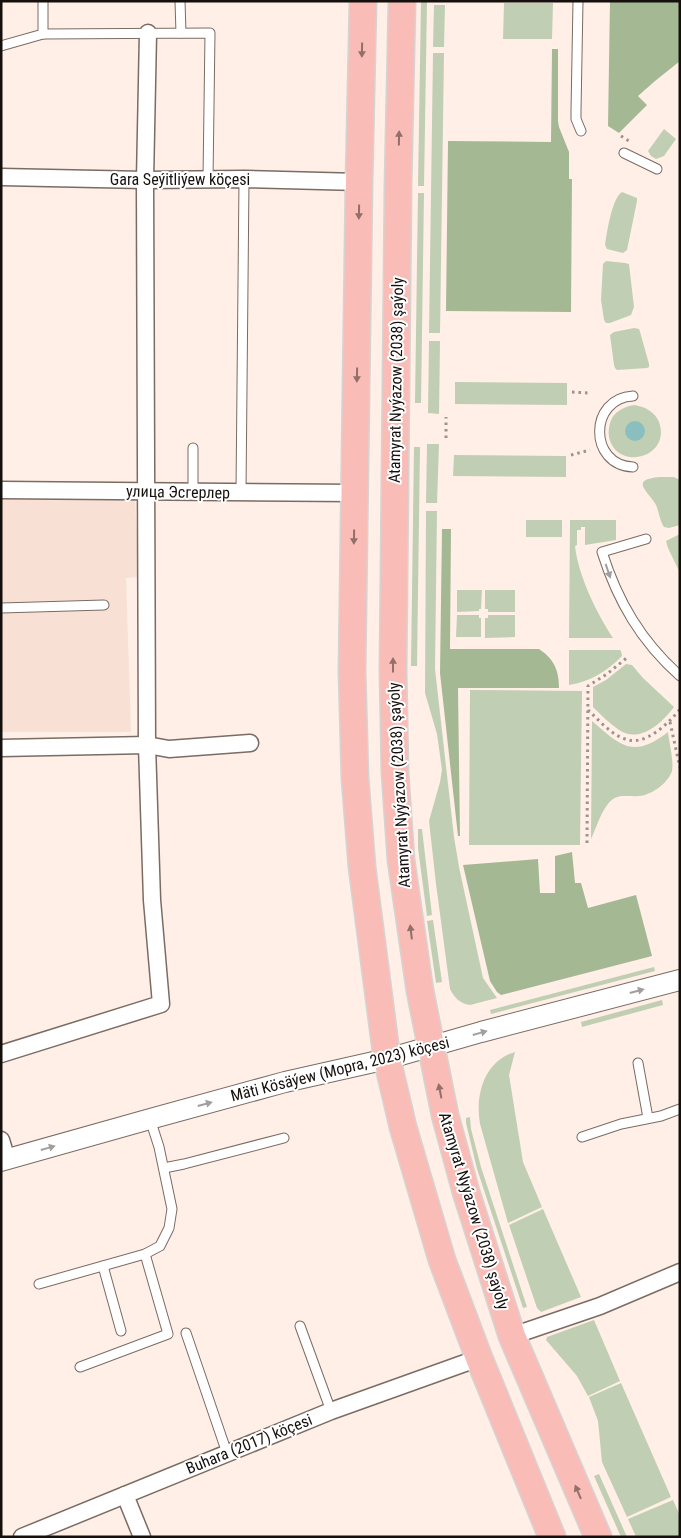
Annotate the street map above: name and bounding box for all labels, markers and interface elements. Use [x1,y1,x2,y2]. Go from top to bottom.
one-way arrow [358,42,366,58]
one-way arrow [395,129,403,145]
street label: Gara Seýitliýew köçesi [110,170,250,189]
one-way arrow [355,205,363,221]
street label: Atamyrat Nyýazow (2038) şaýoly [385,277,407,483]
one-way arrow [353,367,361,383]
street label: улица Эсгерлер [126,482,230,502]
one-way arrow [350,530,358,546]
one-way arrow [605,563,612,578]
one-way arrow [389,657,397,673]
street label: Atamyrat Nyýazow (2038) şaýoly [384,681,414,888]
one-way arrow [407,923,415,939]
one-way arrow [630,987,645,995]
one-way arrow [473,1028,488,1036]
street label: Mäti Kösäýew (Mopra, 2023) köçesi [229,1033,451,1105]
one-way arrow [436,1083,444,1099]
one-way arrow [197,1100,212,1108]
street label: Atamyrat Nyýazow (2038) şaýoly [435,1110,513,1312]
one-way arrow [41,1144,56,1152]
street label: Buhara (2017) köçesi [183,1410,315,1478]
one-way arrow [574,1485,582,1499]

